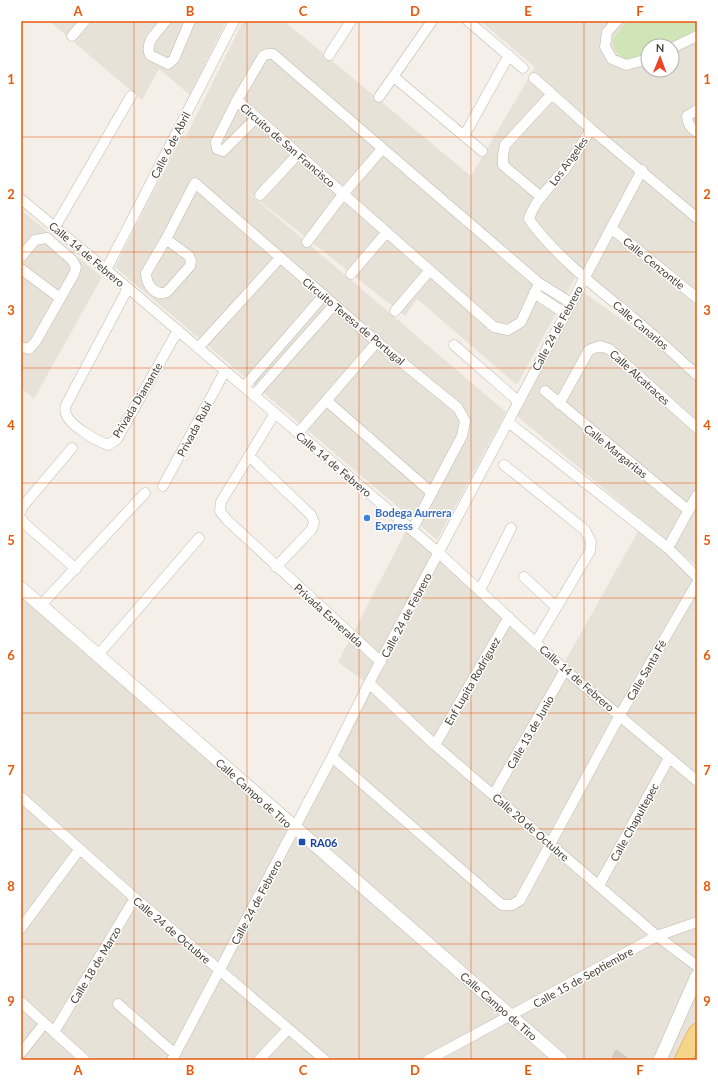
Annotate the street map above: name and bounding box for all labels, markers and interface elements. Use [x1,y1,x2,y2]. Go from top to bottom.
text: A [72,3,83,19]
text: B [186,3,195,19]
text: C [299,3,308,19]
text: D [410,3,420,19]
text: E [524,3,532,19]
text: F [636,3,644,19]
north arrow [640,38,680,78]
text: N [656,41,665,54]
text: 1 [7,71,15,87]
text: 1 [703,71,711,87]
street label: Circuito de San Francisco [238,100,338,190]
street label: Calle 6 de Abril [148,109,192,181]
street label: Los Angeles [546,134,590,188]
text: 2 [7,186,15,202]
text: 2 [703,186,711,202]
street label: Calle 14 de Febrero [47,219,127,289]
street label: Calle Cenzontle [621,234,688,292]
street label: Circuito Teresa de Portugal [300,274,408,368]
street label: Calle 24 de Febrero [529,283,585,373]
street label: Calle Canarios [611,298,672,352]
text: 3 [7,302,15,318]
text: 3 [703,302,711,318]
street label: Calle Alcatraces [607,347,673,407]
street label: Privada Diamante [109,360,165,440]
street label: Privada Rubí [174,399,214,459]
text: 4 [7,417,15,433]
text: 4 [703,417,711,433]
street label: Calle Margaritas [582,421,651,481]
street label: Calle 14 de Febrero [294,429,374,499]
place label: Bodega Aurrera Express [375,506,452,532]
marker: Bodega Aurrera Express [362,513,372,523]
text: 5 [7,532,15,548]
text: 5 [703,532,711,548]
street label: Calle 24 de Febrero [378,570,434,660]
street label: Privada Esmeralda [292,581,366,649]
street label: Enf Lupita Rodríguez [442,635,502,727]
street label: Calle Santa Fé [623,637,669,703]
street label: Calle 14 de Febrero [537,642,617,714]
text: 6 [7,647,15,663]
text: 6 [703,647,711,663]
street label: Calle 13 de Junio [504,693,556,771]
street label: Calle Campo de Tiro [213,756,295,830]
text: 7 [7,762,15,778]
text: 7 [703,762,711,778]
street label: Calle Chapultepec [607,781,661,863]
street label: Calle 20 de Octubre [490,790,572,864]
place label: RA06 [310,836,338,849]
marker: RA06 [297,837,307,847]
street label: Calle 24 de Febrero [228,857,284,947]
text: 8 [7,878,15,894]
text: 8 [703,878,711,894]
street label: Calle 24 de Octubre [131,894,213,966]
street label: Calle 18 de Marzo [67,924,123,1006]
street label: Calle 15 de Septiembre [531,944,635,1010]
street label: Calle Campo de Tiro [458,969,540,1043]
text: 9 [7,993,15,1009]
text: 9 [703,993,711,1009]
text: A [72,1062,83,1078]
text: B [186,1062,195,1078]
text: C [299,1062,308,1078]
text: D [410,1062,420,1078]
text: E [524,1062,532,1078]
text: F [636,1062,644,1078]

